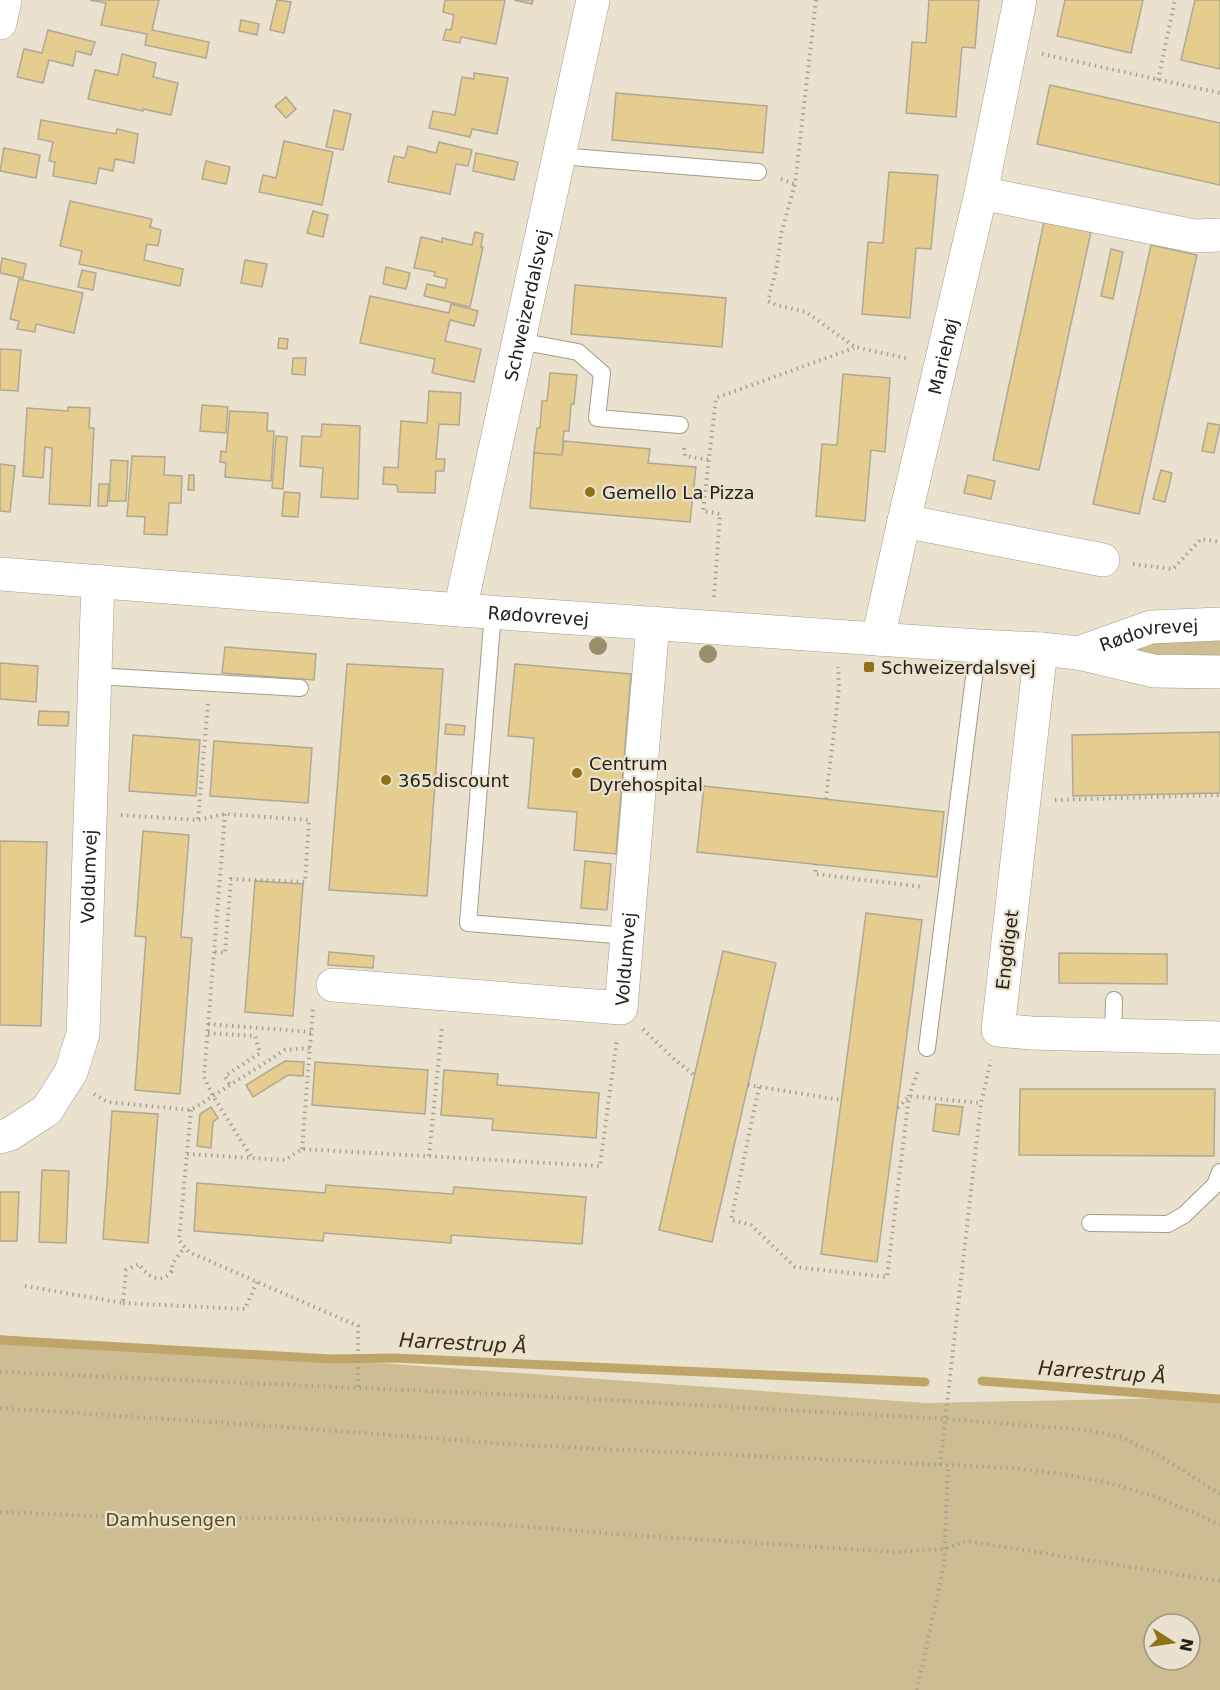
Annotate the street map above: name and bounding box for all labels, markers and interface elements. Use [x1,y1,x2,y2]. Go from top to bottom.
street label: Schweizerdalsvej [500,227,553,383]
street label: Mariehøj [924,316,962,396]
place label: Gemello La Pizza [602,482,755,503]
marker: Gemello La Pizza [583,485,597,499]
street label: Rødovrevej [487,601,590,629]
street label: Rødovrevej [1096,614,1199,655]
place label: Schweizerdalsvej [881,657,1036,678]
marker: Schweizerdalsvej [862,660,876,674]
place label: Centrum Dyrehospital [589,753,703,795]
marker: Centrum Dyrehospital [570,766,584,780]
place label: 365discount [398,770,509,791]
marker: 365discount [379,773,393,787]
street label: Voldumvej [76,829,100,924]
street label: Engdiget [992,909,1022,991]
street label: Voldumvej [611,911,639,1007]
water label: Harrestrup Å [398,1328,528,1358]
water label: Harrestrup Å [1037,1356,1167,1388]
park label: Damhusengen [105,1509,237,1530]
north arrow [1142,1612,1202,1672]
text: N [1175,1636,1197,1654]

